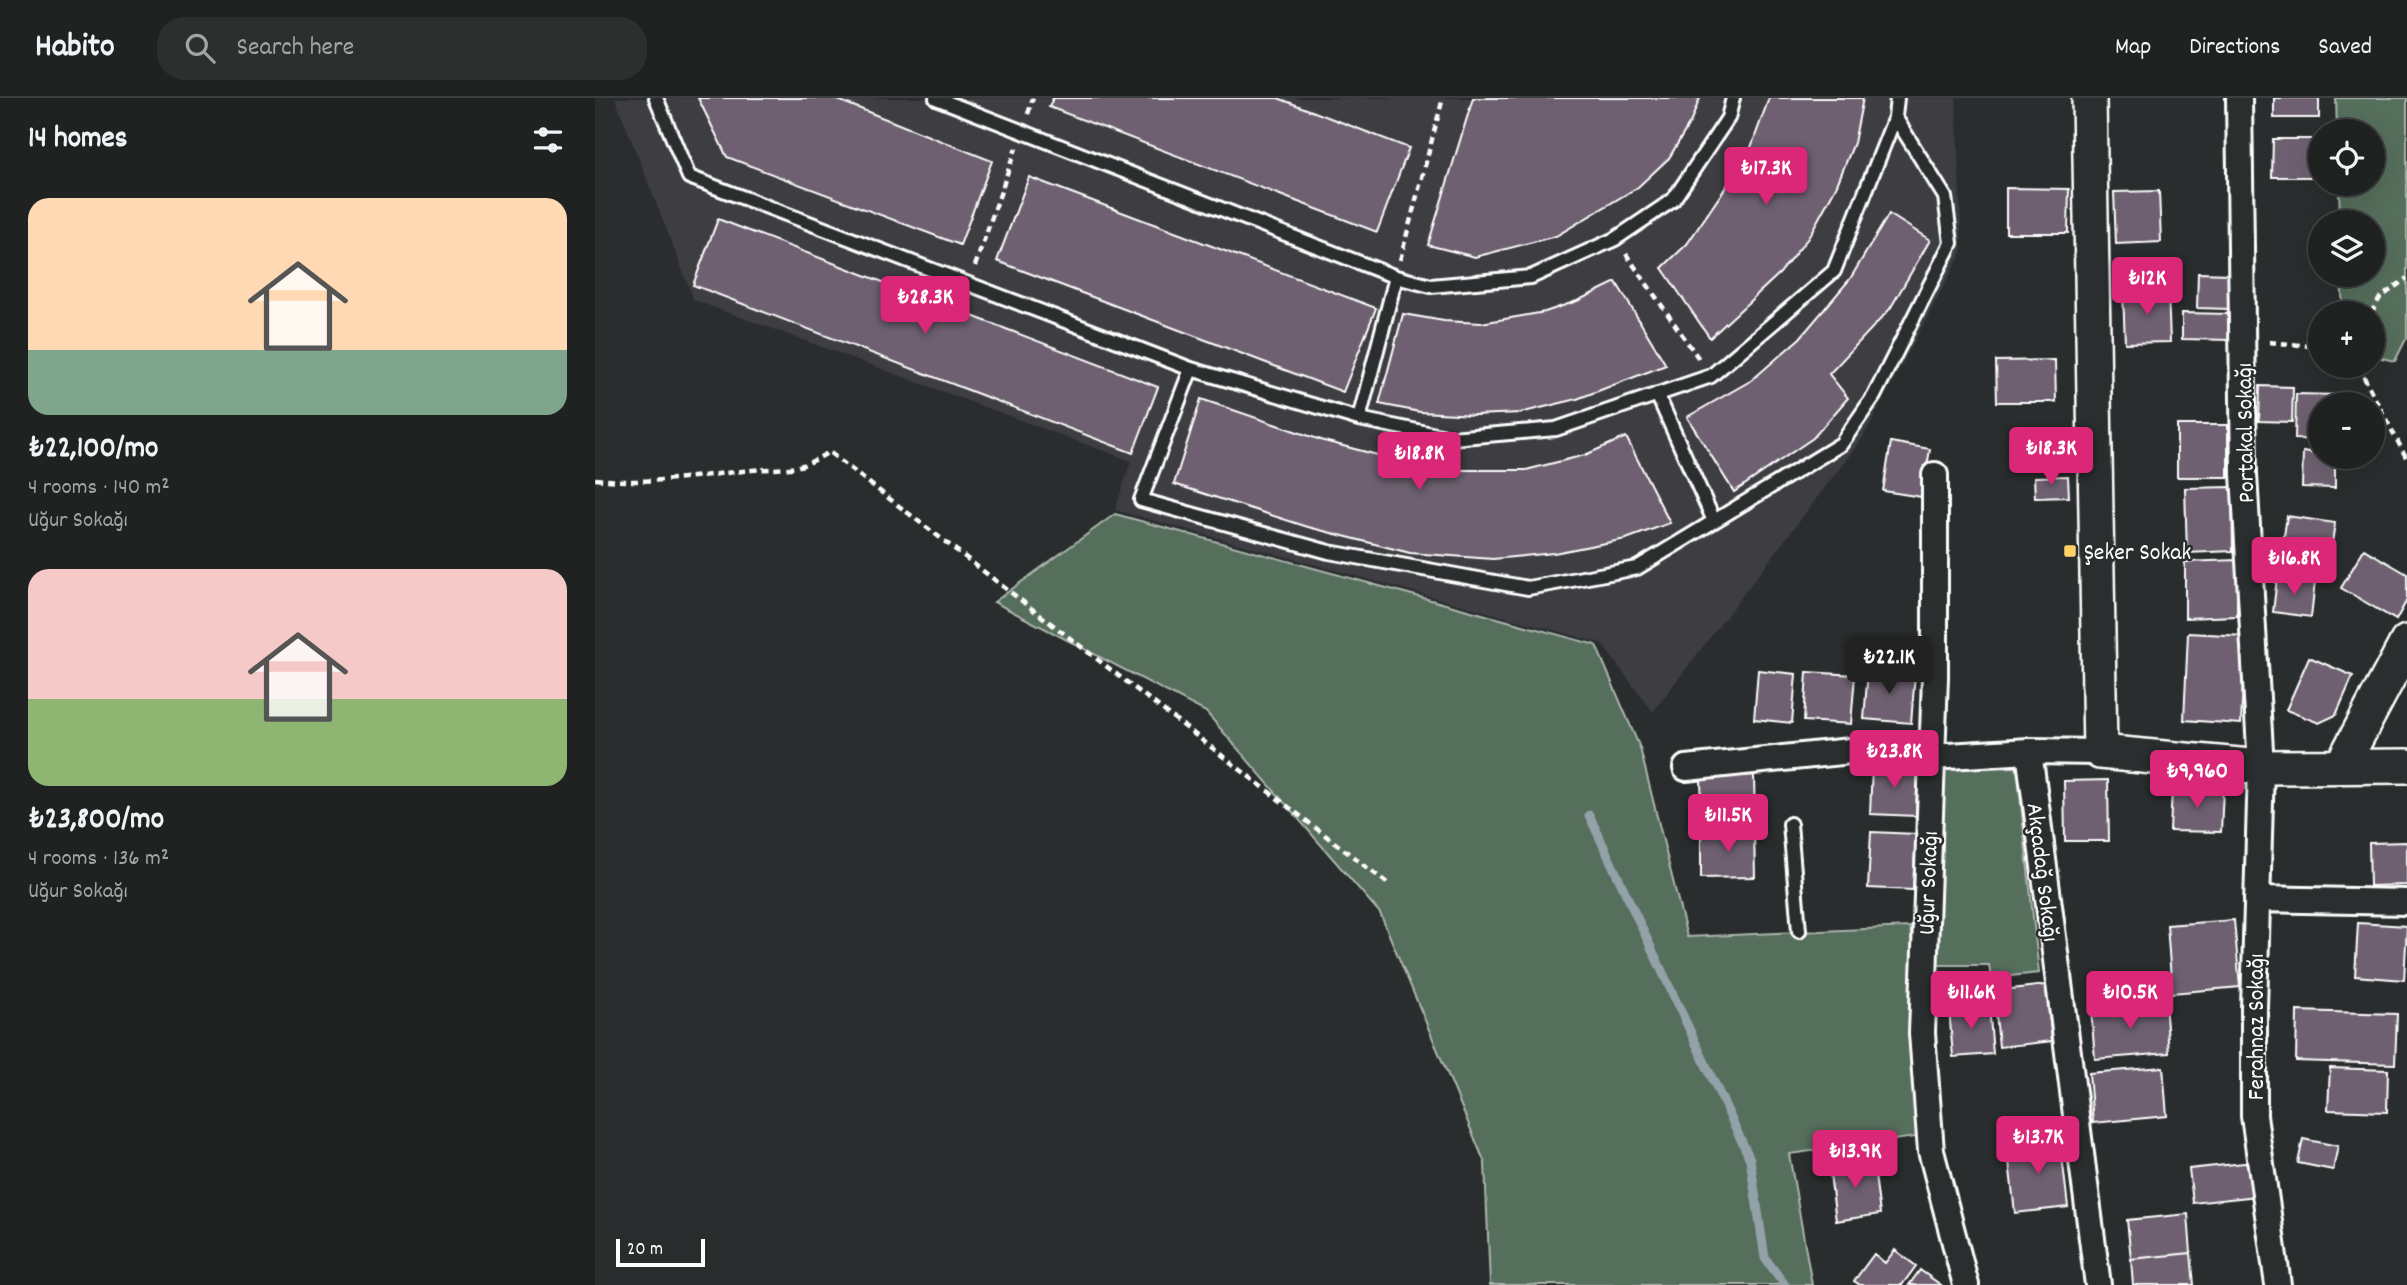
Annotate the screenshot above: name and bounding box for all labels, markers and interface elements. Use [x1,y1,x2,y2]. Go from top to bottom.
search box [157,17,647,80]
text: Habito [35,25,115,72]
icon: search [181,29,219,67]
text: Search here [237,30,354,67]
text: Map [2115,31,2151,65]
text: Directions [2189,31,2280,65]
text: Saved [2318,31,2372,65]
text: 14 homes [28,119,127,162]
map controls [2308,119,2385,469]
button: locate [2308,119,2385,196]
icon: filters [529,121,567,159]
pin: ₺17.3K [1709,148,1823,207]
text: ₺17.3K [1740,153,1792,186]
button: layers [2308,210,2385,287]
icon: home [235,243,361,369]
pin: ₺12K [2106,258,2188,317]
text: ₺12K [2128,263,2166,296]
pin: ₺28.3K [868,276,982,336]
text: ₺28.3K [897,282,953,315]
button: + [2308,301,2385,378]
street label: Portakal Sokağı [2229,363,2265,503]
button: − [2308,392,2385,469]
pin: ₺18.3K [1994,428,2108,487]
text: ₺22,100/mo [28,429,158,472]
pin: ₺18.8K [1362,432,1476,492]
text: ₺18.3K [2025,433,2077,466]
text: ₺18.8K [1394,438,1444,471]
text: 4 rooms · 140 m² [28,472,170,505]
text: Uğur Sokağı [28,505,128,538]
place label: Şeker Sokak [2084,537,2191,571]
pin: ₺16.8K [2237,538,2351,597]
marker: Şeker Sokak [2062,543,2078,559]
text: ₺16.8K [2268,543,2320,576]
icon: home [235,614,361,740]
pin: ₺22.1K [1832,636,1946,696]
text: ₺22.1K [1863,642,1915,675]
pin: ₺23.8K [1837,730,1951,790]
text: ₺23.8K [1866,736,1922,769]
pin: ₺9,960 [2140,750,2254,810]
text: ₺9,960 [2166,756,2228,789]
pin: ₺11.5K [1671,794,1785,854]
text: ₺23,800/mo [28,800,164,843]
text: ₺11.5K [1704,800,1752,833]
street label: Akçadağ Sokağı [2016,801,2066,944]
street label: Uğur Sokağı [1911,830,1949,936]
text: 4 rooms · 136 m² [28,843,169,876]
text: Uğur Sokağı [28,876,128,909]
street label: Ferahnaz Sokağı [2241,954,2275,1100]
pin: ₺11.6K [1914,972,2028,1031]
pin: ₺10.5K [2073,972,2187,1031]
text: ₺11.6K [1947,977,1995,1010]
text: ₺10.5K [2102,977,2158,1010]
pin: ₺13.7K [1981,1116,2095,1176]
text: ₺13.7K [2012,1122,2064,1155]
pin: ₺13.9K [1798,1130,1912,1190]
text: ₺13.9K [1828,1136,1882,1169]
scale bar [616,1236,705,1268]
text: 20 m [627,1237,663,1264]

